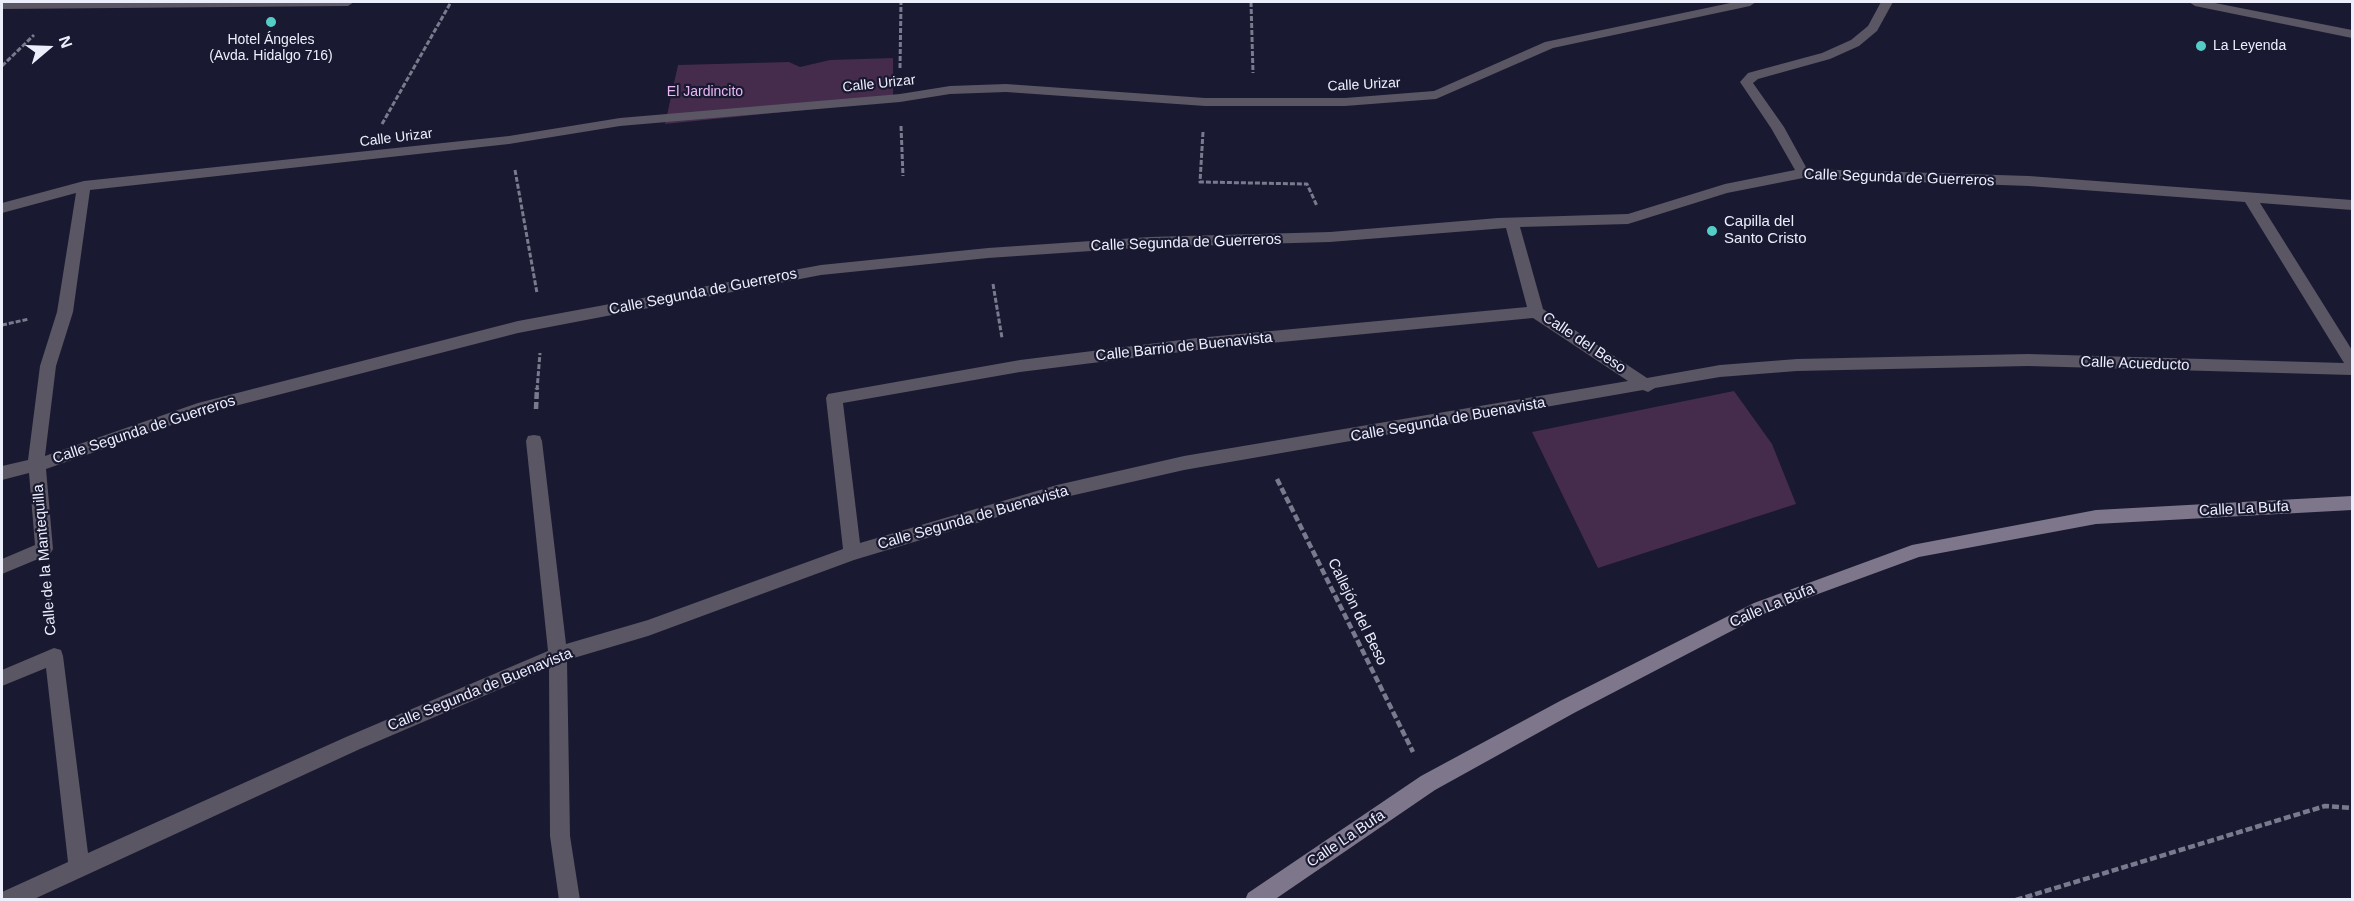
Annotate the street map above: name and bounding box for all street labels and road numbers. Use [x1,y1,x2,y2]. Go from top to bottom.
street label: Calle Urizar [842,72,916,96]
street label: Calle Urizar [1327,75,1401,95]
street label: Calle Urizar [359,125,433,151]
street label: Calle Segunda de Guerreros [1803,166,1995,190]
street label: Calle Segunda de Guerreros [1090,231,1282,255]
street label: Calle Segunda de Guerreros [608,265,798,319]
street label: Calle del Beso [1539,308,1629,378]
street label: Calle Barrio de Buenavista [1095,329,1273,365]
street label: Calle Acueducto [2080,353,2190,375]
street label: Calle Segunda de Guerreros [50,392,238,468]
street label: Calle Segunda de Buenavista [1349,394,1547,446]
street label: Calle Segunda de Buenavista [876,482,1070,554]
street label: Calle de la Mantequilla [29,484,61,636]
street label: Calle La Bufa [2199,498,2289,520]
street label: Callejón del Beso [1323,556,1391,668]
street label: Calle La Bufa [1727,580,1817,632]
street label: Calle Segunda de Buenavista [385,645,575,735]
street label: Calle La Bufa [1304,806,1388,872]

